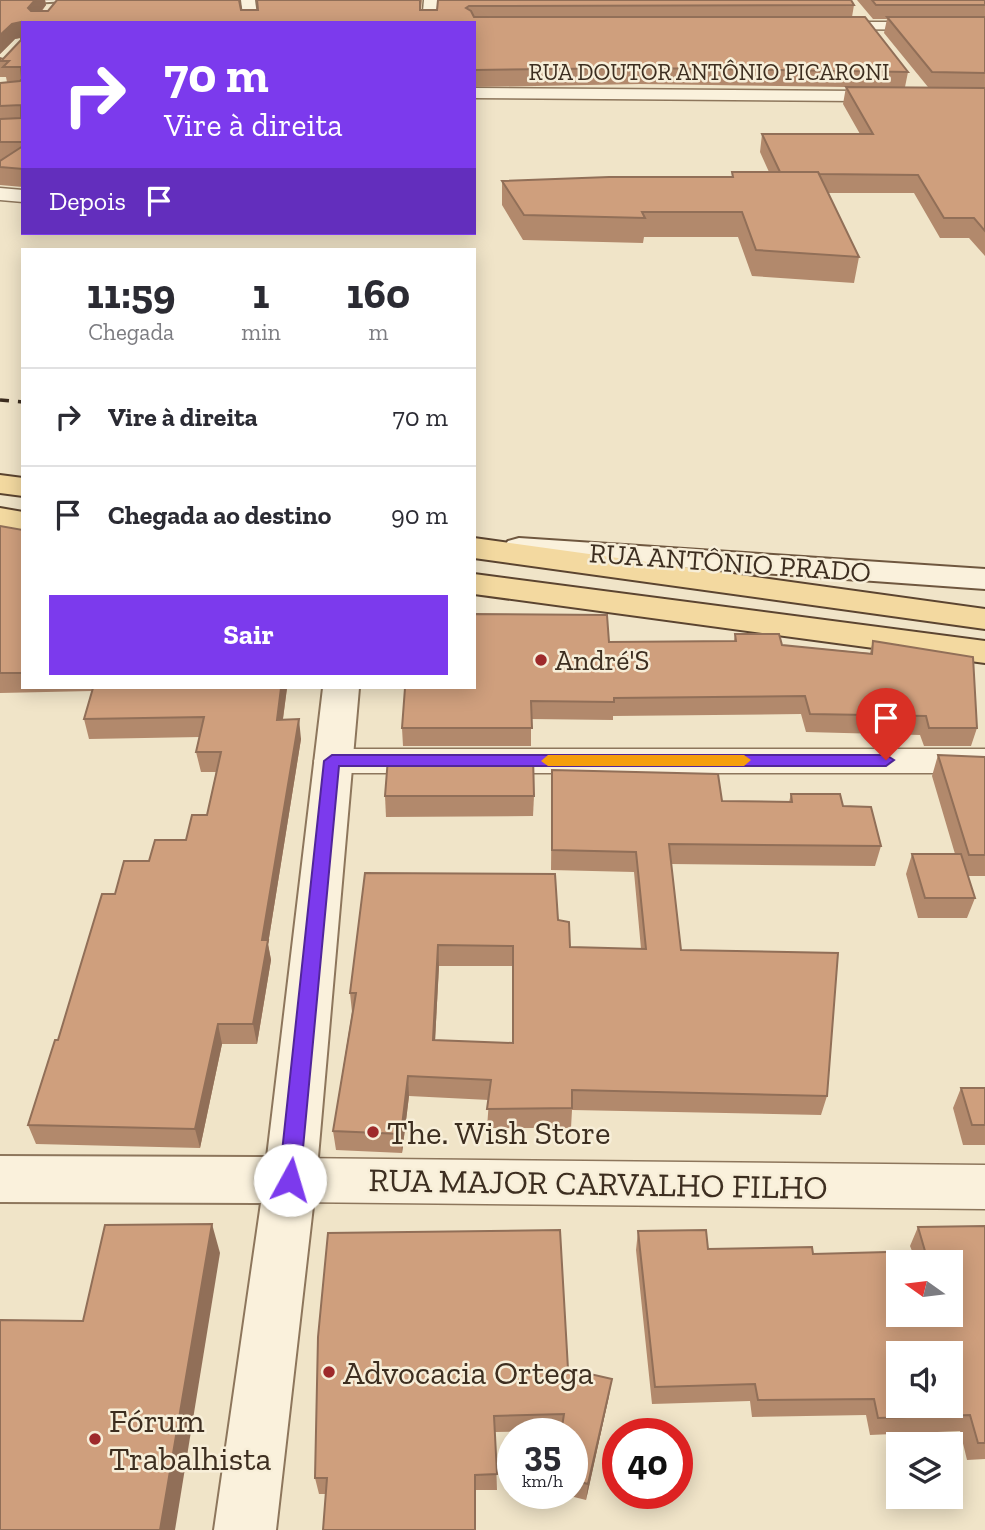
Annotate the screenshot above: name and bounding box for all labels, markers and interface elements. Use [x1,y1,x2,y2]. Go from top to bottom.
text: 70 m [164,46,269,105]
icon: right [49,49,140,140]
street label: RUA DOUTOR ANTÔNIO PICARONI [529,58,889,86]
text: Vire à direita [164,106,343,144]
icon: arrive [140,182,178,220]
text: Depois [49,185,126,217]
text: 11:59 [87,268,176,319]
text: 1 [253,268,270,319]
text: 160 [347,268,410,319]
text: Chegada [88,318,174,346]
text: min [241,318,281,346]
text: m [368,318,388,346]
icon: right [49,398,87,436]
text: Vire à direita [108,401,258,433]
text: 70 m [392,401,448,433]
icon: arrive [49,496,87,534]
text: Chegada ao destino [108,499,331,531]
text: 90 m [391,499,448,531]
street label: RUA ANTÔNIO PRADO [588,536,872,589]
button: Sair [49,595,448,675]
place label: André'S [555,644,649,677]
marker: André'S [533,652,549,668]
pin [856,688,916,760]
icon: arrive [867,699,905,737]
place label: The. Wish Store [387,1113,611,1152]
marker: The. Wish Store [365,1124,381,1140]
position arrow [253,1143,327,1217]
street label: RUA MAJOR CARVALHO FILHO [368,1160,828,1207]
north arrow [886,1250,962,1326]
map controls [886,1250,963,1509]
button: sound [886,1341,963,1418]
place label: Advocacia Ortega [343,1353,594,1392]
marker: Advocacia Ortega [321,1364,337,1380]
place label: Fórum Trabalhista [109,1401,272,1478]
speed limit sign: 40 [602,1418,693,1509]
marker: Fórum Trabalhista [87,1431,103,1447]
button: layers [886,1432,963,1509]
text: 35 [524,1433,561,1475]
text: km/h [522,1470,563,1492]

